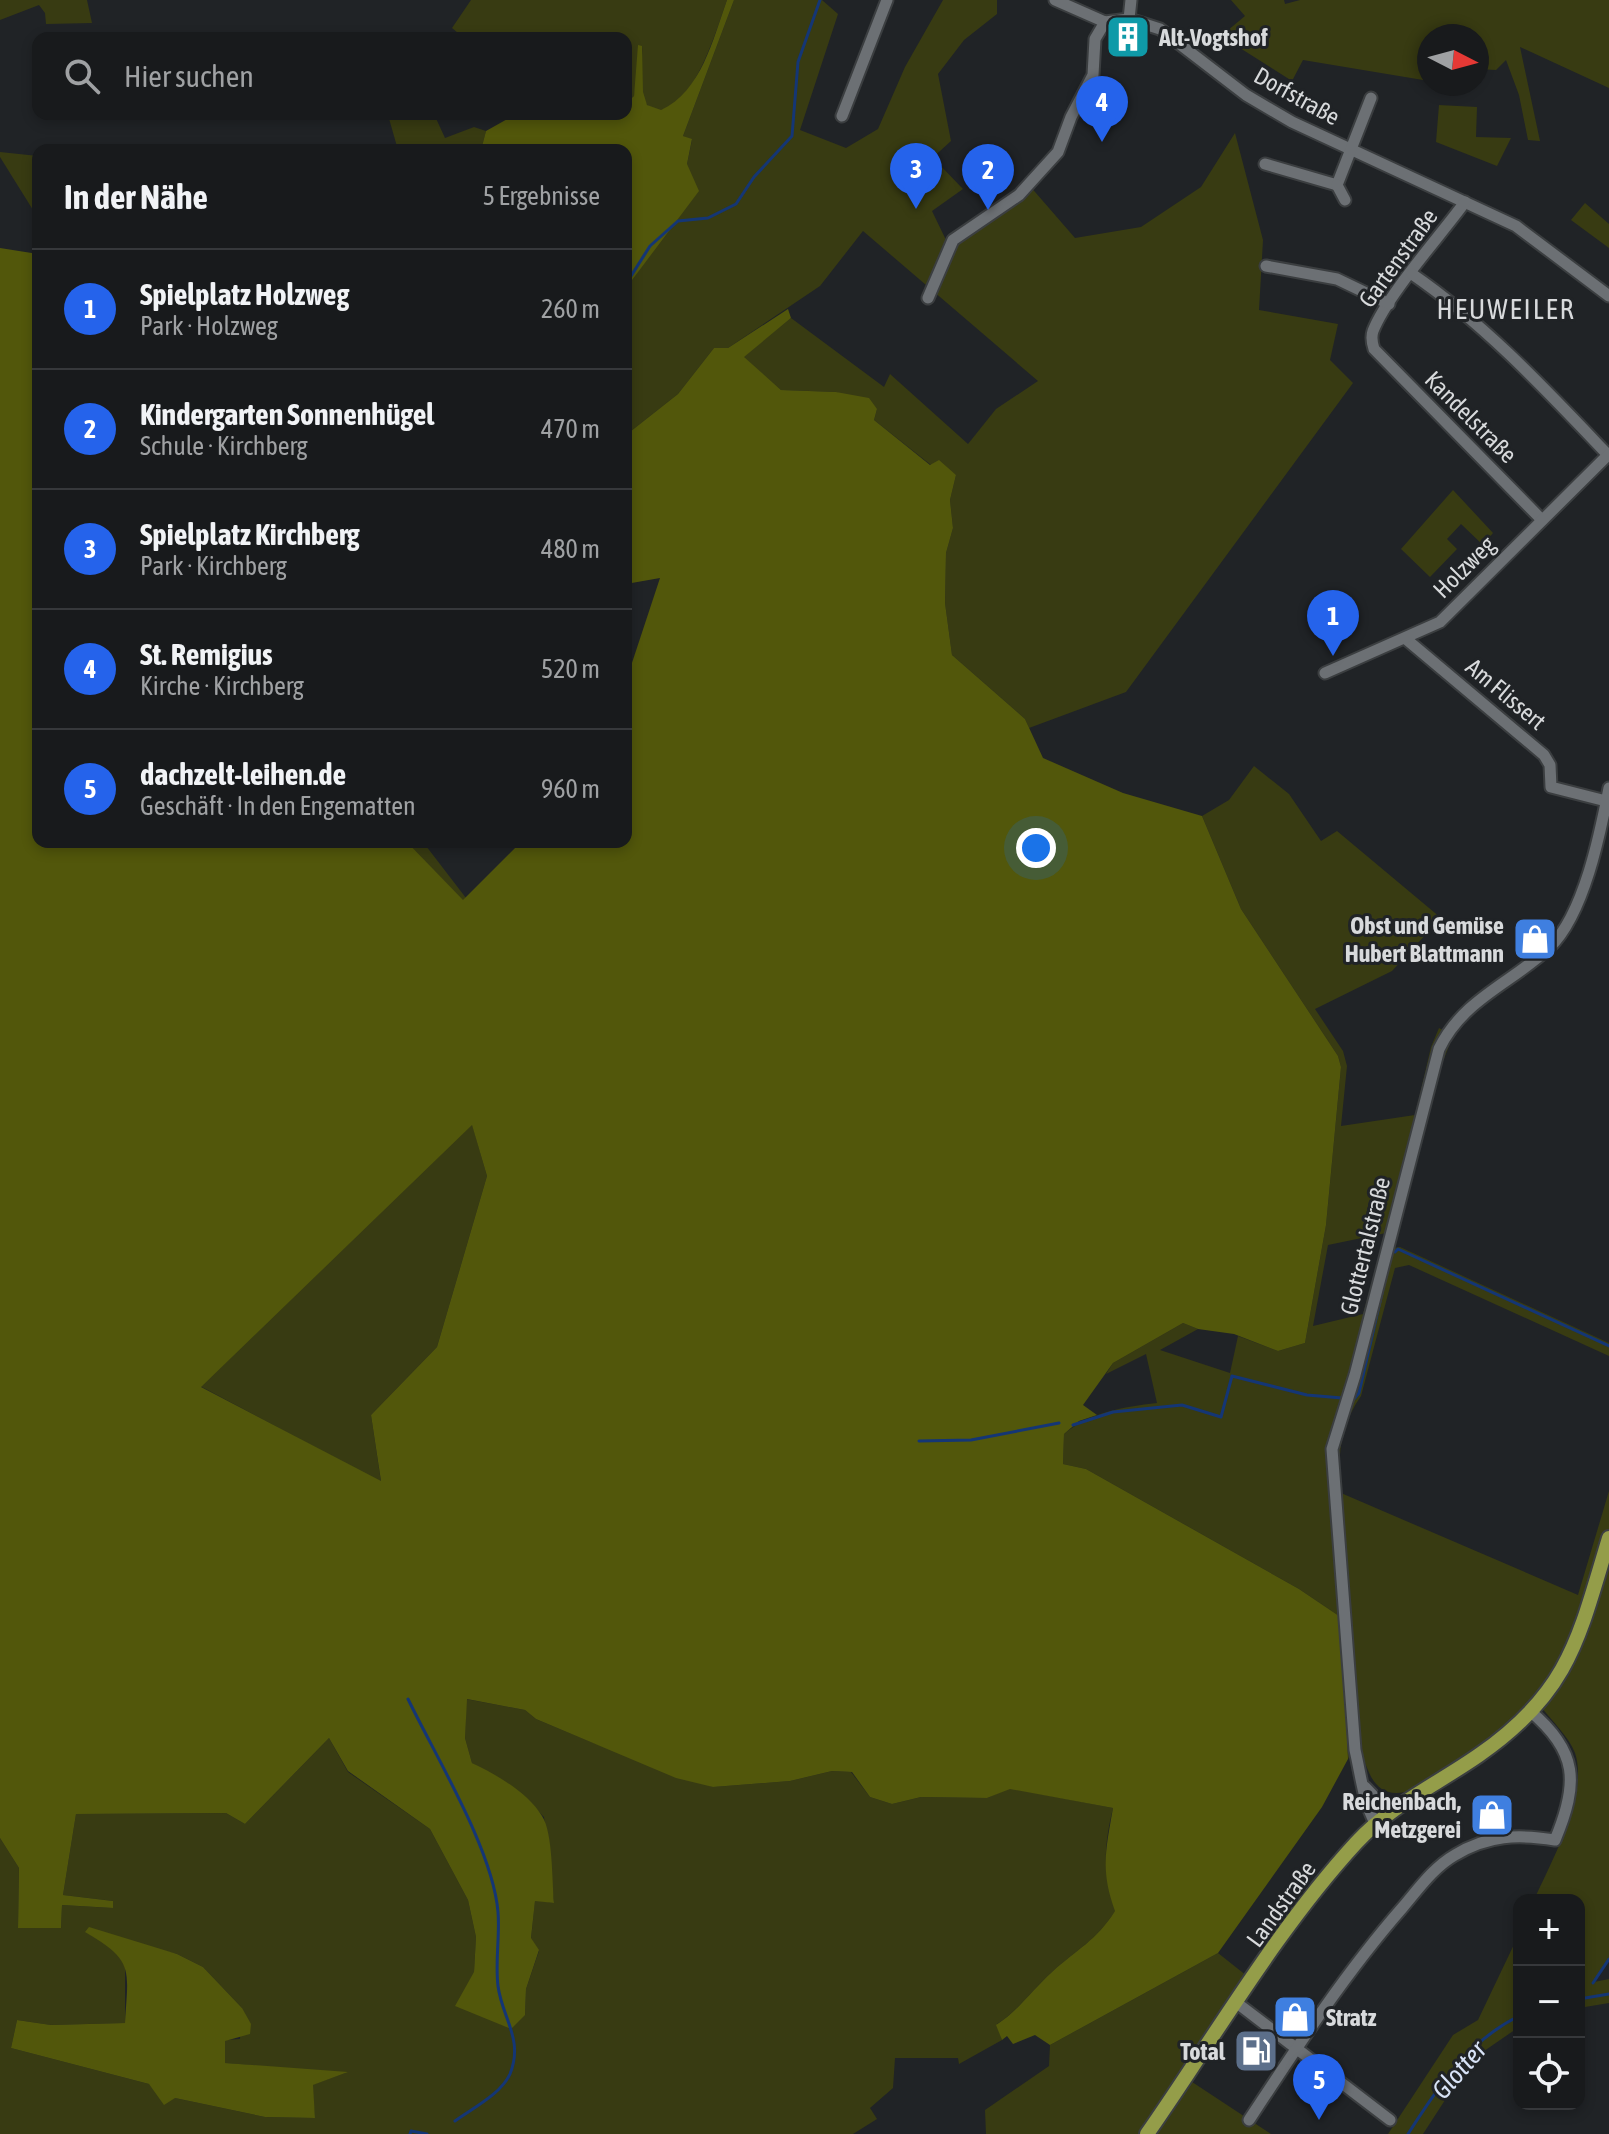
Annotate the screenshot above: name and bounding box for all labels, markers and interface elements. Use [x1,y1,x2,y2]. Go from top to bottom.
building icon: Alt-Vogtshof [1104,13,1152,61]
place label: Alt-Vogtshof [1158,24,1268,51]
north arrow [1417,24,1489,96]
search box [32,32,632,120]
icon: search [60,54,104,98]
text: Hier suchen [124,59,254,93]
street label: Dorfstraße [1250,62,1344,130]
pin: 4 [1076,76,1128,142]
pin: 3 [890,143,942,209]
pin: 2 [962,144,1014,210]
text: In der Nähe [64,177,208,216]
text: 5 Ergebnisse [483,181,600,211]
street label: Gartenstraße [1353,203,1443,313]
text: Spielplatz Holzweg [140,277,349,311]
district label: HEUWEILER [1437,293,1575,325]
text: 1 [84,294,96,324]
text: 260 m [541,294,600,324]
text: Park · Holzweg [140,311,278,341]
street label: Kandelstraße [1420,366,1522,468]
text: Kindergarten Sonnenhügel [140,397,434,431]
text: 2 [84,414,96,444]
text: 470 m [541,414,600,444]
text: Schule · Kirchberg [140,431,308,461]
text: Spielplatz Kirchberg [140,517,360,551]
street label: Holzweg [1428,530,1501,603]
text: 3 [84,534,96,564]
text: 480 m [541,534,600,564]
text: Park · Kirchberg [140,551,287,581]
pin: 1 [1307,590,1359,656]
text: St. Remigius [140,637,273,671]
street label: Am Flissert [1461,653,1551,735]
text: 4 [84,654,96,684]
text: 520 m [541,654,600,684]
text: Kirche · Kirchberg [140,671,304,701]
text: dachzelt-leihen.de [140,757,346,791]
text: 5 [84,774,96,804]
text: 960 m [541,774,600,804]
text: Geschäft · In den Engematten [140,791,416,821]
your location [1016,828,1056,868]
place label: Obst und Gemüse Hubert Blattmann [1345,912,1504,967]
shop icon: Obst und Gemüse Hubert Blattmann [1511,915,1559,963]
street label: Glottertalstraße [1335,1174,1395,1318]
place label: Reichenbach, Metzgerei [1342,1788,1461,1843]
shop icon: Reichenbach, Metzgerei [1468,1791,1516,1839]
street label: Landstraße [1241,1856,1321,1952]
map controls [1513,1894,1585,2110]
button: + [1513,1894,1585,1966]
button: − [1513,1966,1585,2038]
shop icon: Stratz [1271,1993,1319,2041]
place label: Stratz [1326,2004,1377,2031]
fuel station icon: Total [1232,2027,1280,2075]
water label: Glotter [1426,2034,1493,2105]
place label: Total [1180,2038,1226,2065]
button: locate [1513,2038,1585,2110]
pin: 5 [1293,2054,1345,2120]

